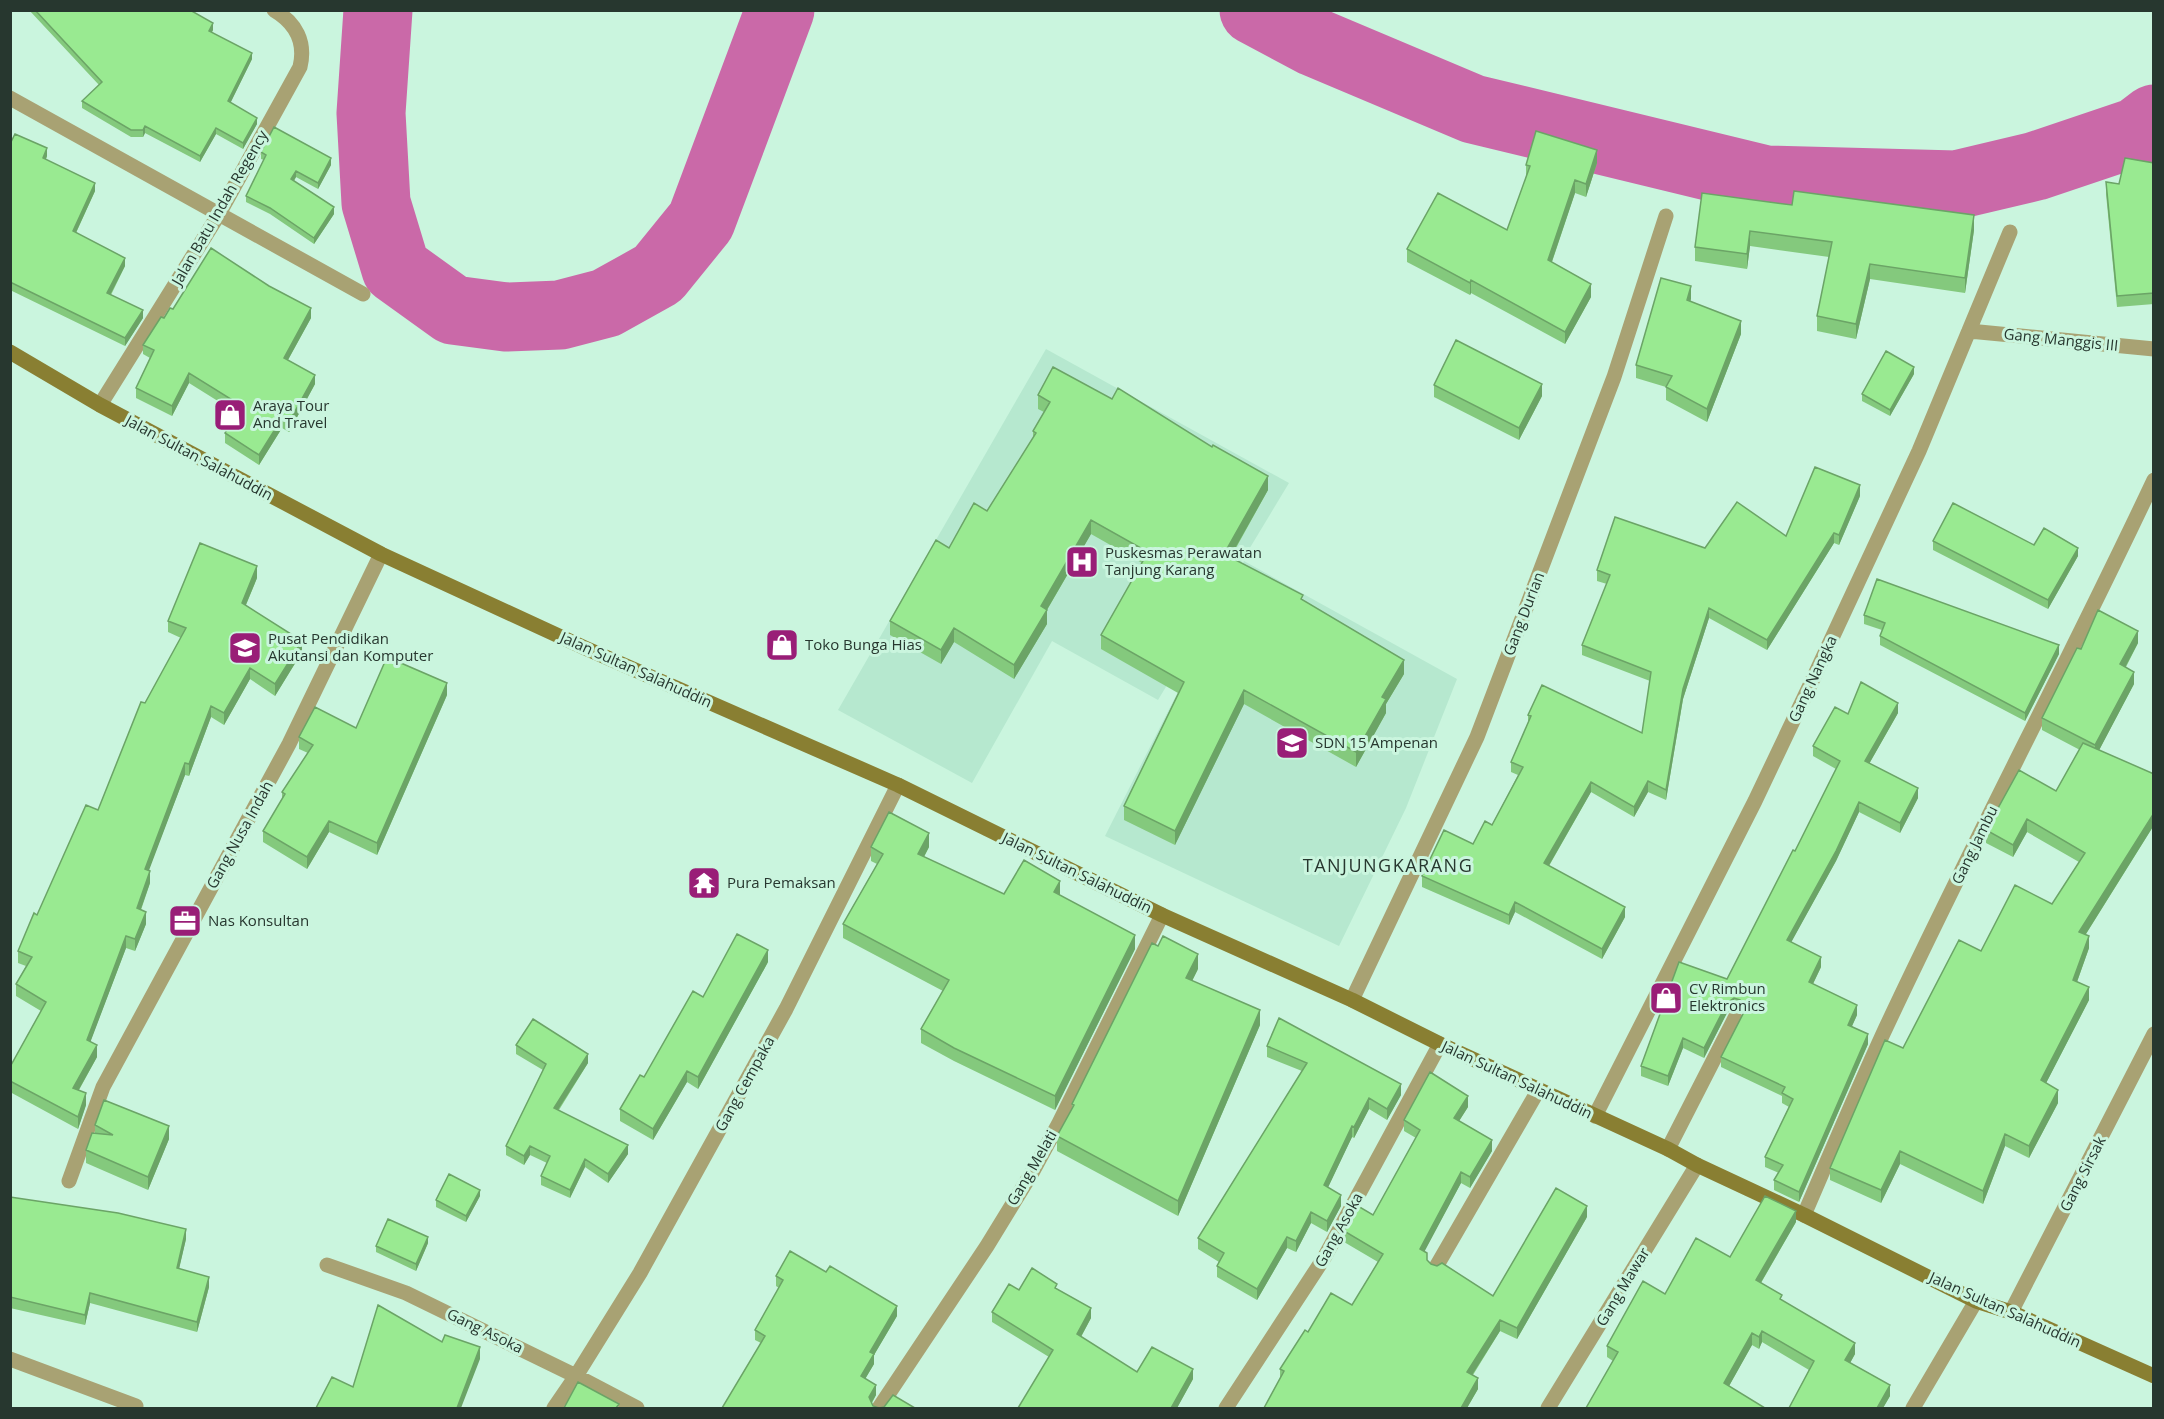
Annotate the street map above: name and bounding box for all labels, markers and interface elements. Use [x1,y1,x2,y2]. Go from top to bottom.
street label: Jalan Batu Indah Regency [165,126,272,291]
street label: Gang Manggis III [2003,323,2119,355]
place label: Araya Tour And Travel [253,395,329,432]
shop icon: Araya Tour And Travel [212,397,248,433]
street label: Jalan Sultan Salahuddin [121,409,277,504]
place label: Puskesmas Perawatan Tanjung Karang [1105,542,1262,579]
hospital icon: Puskesmas Perawatan Tanjung Karang [1064,544,1100,580]
street label: Gang Durian [1498,569,1548,658]
street label: Jalan Sultan Salahuddin [556,626,715,712]
shop icon: Toko Bunga Hias [764,627,800,663]
place label: Pusat Pendidikan Akutansi dan Komputer [268,628,433,665]
school or university icon: Pusat Pendidikan Akutansi dan Komputer [227,630,263,666]
street label: Gang Nangka [1783,632,1841,725]
place label: Toko Bunga Hias [805,634,922,654]
school or university icon: SDN 15 Ampenan [1274,725,1310,761]
place label: SDN 15 Ampenan [1315,732,1438,752]
street label: Gang Nusa Indah [201,777,277,892]
street label: Gang Jambu [1946,802,2002,887]
street label: Jalan Sultan Salahuddin [998,826,1156,917]
district label: TANJUNGKARANG [1303,853,1473,877]
temple icon: Pura Pemaksan [686,865,722,901]
place label: Pura Pemaksan [727,872,836,892]
office icon: Nas Konsultan [167,903,203,939]
place label: Nas Konsultan [208,910,309,930]
place label: CV Rimbun Elektronics [1689,978,1766,1015]
shop icon: CV Rimbun Elektronics [1648,980,1684,1016]
street label: Gang Cempaka [710,1032,779,1135]
street label: Jalan Sultan Salahuddin [1437,1035,1596,1123]
street label: Gang Melati [1002,1126,1061,1209]
street label: Gang Sirsak [2055,1132,2110,1215]
street label: Gang Asoka [1309,1189,1367,1270]
street label: Gang Mawar [1591,1243,1653,1330]
street label: Jalan Sultan Salahuddin [1925,1266,2084,1352]
street label: Gang Asoka [444,1303,527,1357]

